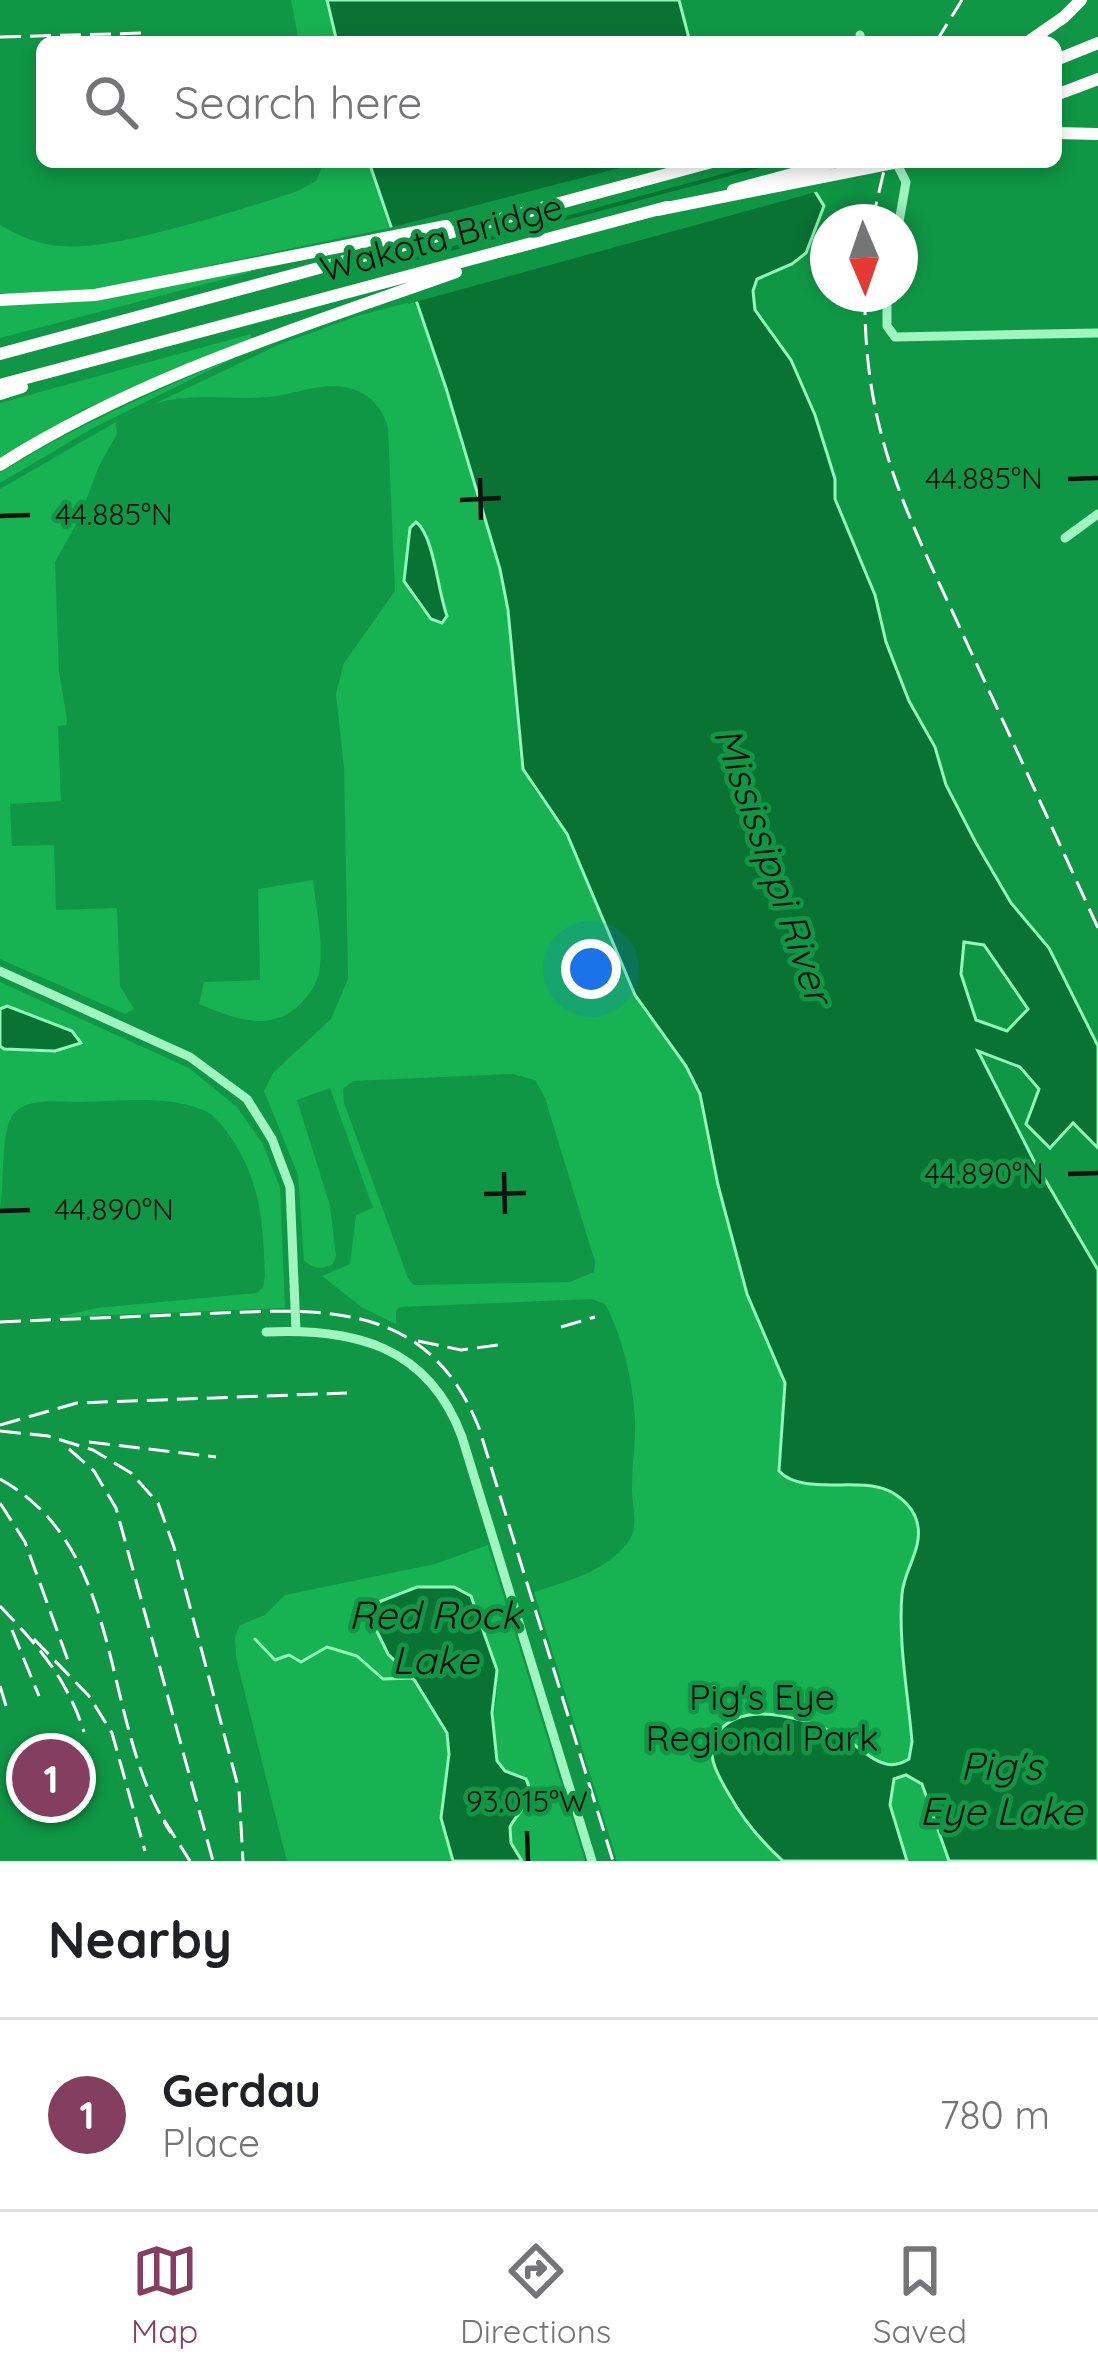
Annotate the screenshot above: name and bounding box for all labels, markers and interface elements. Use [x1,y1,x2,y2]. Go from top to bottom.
search box [36,36,1062,168]
icon: search [78,69,144,135]
text: Search here [174,74,422,130]
street label: Wakota Bridge [315,183,567,291]
north arrow [810,204,918,312]
text: 44.885°N [925,459,1043,497]
text: 44.885°N [55,495,173,533]
water label: Mississippi River [704,721,846,1014]
your location [561,939,621,999]
text: 44.890°N [924,1154,1044,1192]
text: 44.890°N [54,1190,174,1228]
water label: Red Rock Lake [349,1590,525,1684]
park label: Pig's Eye Regional Park [646,1674,878,1760]
pin: 1 [12,1733,90,1823]
water label: Pig's Eye Lake [920,1741,1084,1835]
text: 93.015°W [466,1782,588,1820]
text: Nearby [48,1907,232,1971]
text: Gerdau [162,2062,321,2118]
text: 1 [79,2090,95,2139]
text: 780 m [940,2090,1050,2139]
text: Place [162,2118,260,2167]
tab: Map [131,2238,198,2351]
tab: Directions [460,2238,611,2351]
tab: Saved [873,2238,967,2351]

